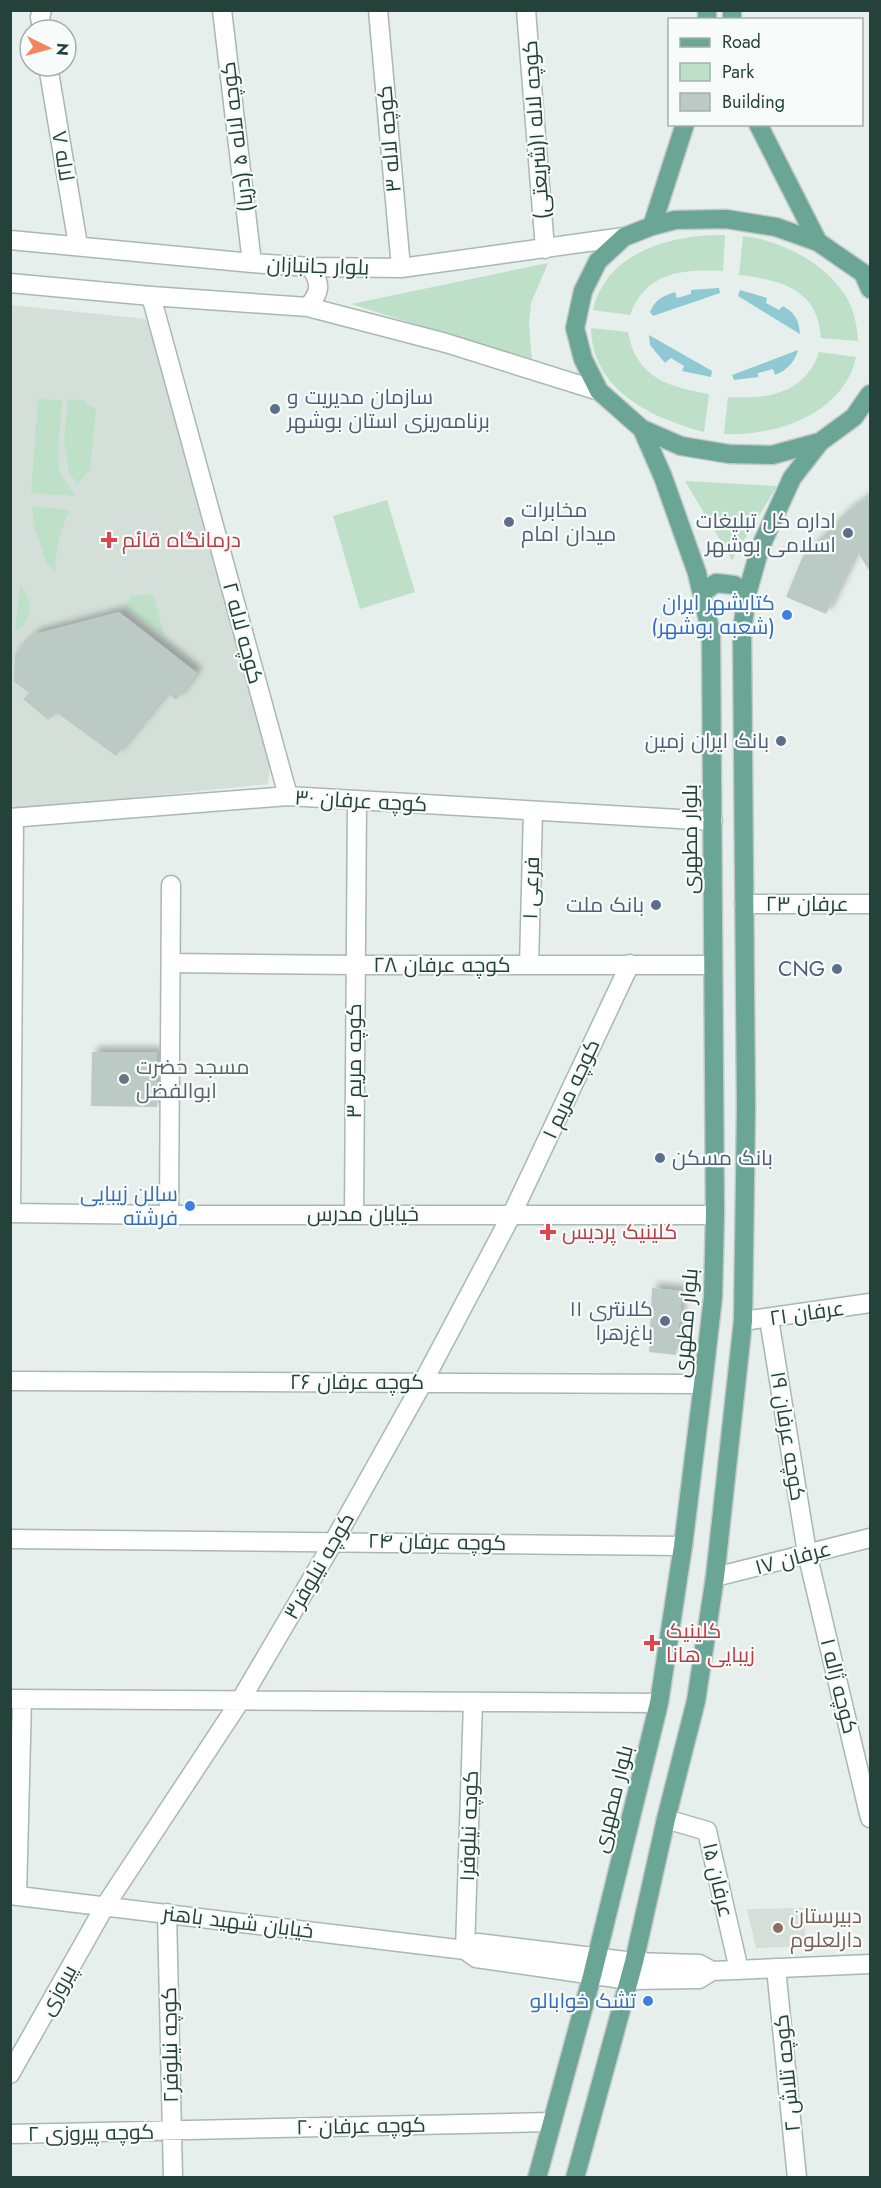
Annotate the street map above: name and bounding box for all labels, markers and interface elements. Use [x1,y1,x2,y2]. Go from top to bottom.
north arrow [18,18,78,78]
legend [668,18,863,126]
text: Road [722,29,761,55]
street label: کوچه لاله ۱(شریعتی) [515,39,557,221]
text: N [50,42,74,57]
text: Park [722,59,754,85]
street label: کوچه لاله ۵ (دریا) [213,60,261,214]
street label: کوچه لاله ۳ [369,84,409,194]
text: Building [722,89,785,115]
street label: لاله ۷ [44,129,82,183]
street label: بلوار جانبازان [266,249,370,283]
place label: سازمان مدیریت و برنامه‌ریزی استان بوشهر [286,382,490,436]
marker: سازمان مدیریت و برنامه‌ریزی استان بوشهر [268,402,282,416]
place label: مخابرات میدان امام [521,495,616,549]
place label: اداره کل تبلیغات اسلامی بوشهر [696,506,836,560]
marker: مخابرات میدان امام [502,515,516,529]
place label: درمانگاه قائم [122,525,241,555]
marker: اداره کل تبلیغات اسلامی بوشهر [841,526,855,540]
marker: درمانگاه قائم [100,531,118,549]
street label: کوچه لاله ۲ [215,579,271,687]
place label: کتابشهر ایران (شعبه بوشهر) [651,588,775,642]
marker: کتابشهر ایران (شعبه بوشهر) [780,608,794,622]
place label: بانک ایران زمین [645,726,769,756]
marker: بانک ایران زمین [774,734,788,748]
street label: کوچه عرفان ۳۰ [294,783,428,819]
street label: بلوار مطهری [675,784,705,894]
street label: فرعی ۱ [515,856,547,920]
street label: عرفان ۲۳ [765,889,849,919]
place label: بانک ملت [566,890,644,920]
marker: بانک ملت [649,898,663,912]
street label: کوچه عرفان ۲۸ [373,950,511,980]
place label: CNG [778,954,825,984]
marker: CNG [830,962,844,976]
street label: کوچه مریم ۳ [339,1003,369,1119]
street label: کوچه مریم ۱ [535,1034,607,1144]
place label: مسجد حضرت ابوالفضل [136,1052,249,1106]
marker: مسجد حضرت ابوالفضل [117,1072,131,1086]
place label: بانک مسکن [672,1143,773,1173]
marker: بانک مسکن [653,1151,667,1165]
place label: سالن زیبایی فرشته [80,1179,178,1233]
marker: سالن زیبایی فرشته [183,1199,197,1213]
street label: خیابان مدرس [307,1199,419,1229]
place label: کلینیک پردیس [562,1217,677,1247]
marker: کلینیک پردیس [539,1223,557,1241]
street label: بلوار مطهری [666,1267,706,1379]
street label: عرفان ۲۱ [768,1293,846,1333]
place label: کلانتری ۱۱ باغ‌زهرا [570,1294,653,1348]
marker: کلانتری ۱۱ باغ‌زهرا [658,1314,672,1328]
street label: کوچه عرفان ۲۶ [290,1367,424,1397]
street label: کوچه عرفان ۱۹ [763,1369,813,1503]
street label: کوچه نیلوفر۳ [276,1507,362,1625]
street label: کوچه عرفان ۲۴ [368,1526,506,1558]
street label: عرفان ۱۷ [752,1533,834,1583]
place label: کلینیک زیبایی هانا [666,1616,755,1670]
marker: کلینیک زیبایی هانا [643,1634,661,1652]
street label: کوچه ژاله ۱ [813,1635,865,1737]
street label: بلوار مطهری [585,1742,641,1856]
street label: کوچه نیلوفر۱ [452,1770,486,1882]
street label: عرفان ۱۵ [695,1840,741,1920]
street label: خیابان شهید باهنر [160,1898,315,1946]
place label: دبیرستان دارلعلوم [790,1901,862,1955]
marker: دبیرستان دارلعلوم [771,1921,785,1935]
street label: پیروزی [32,1959,84,2021]
place label: تشک خوابالو [530,1986,636,2016]
street label: کوچه نیلوفر۲ [154,1987,186,2103]
marker: تشک خوابالو [641,1994,655,2008]
street label: کوچه تلاش ۲ [766,2013,808,2133]
street label: کوچه عرفان ۲۰ [296,2110,426,2142]
street label: کوچه پیروزی ۲ [27,2117,155,2149]

